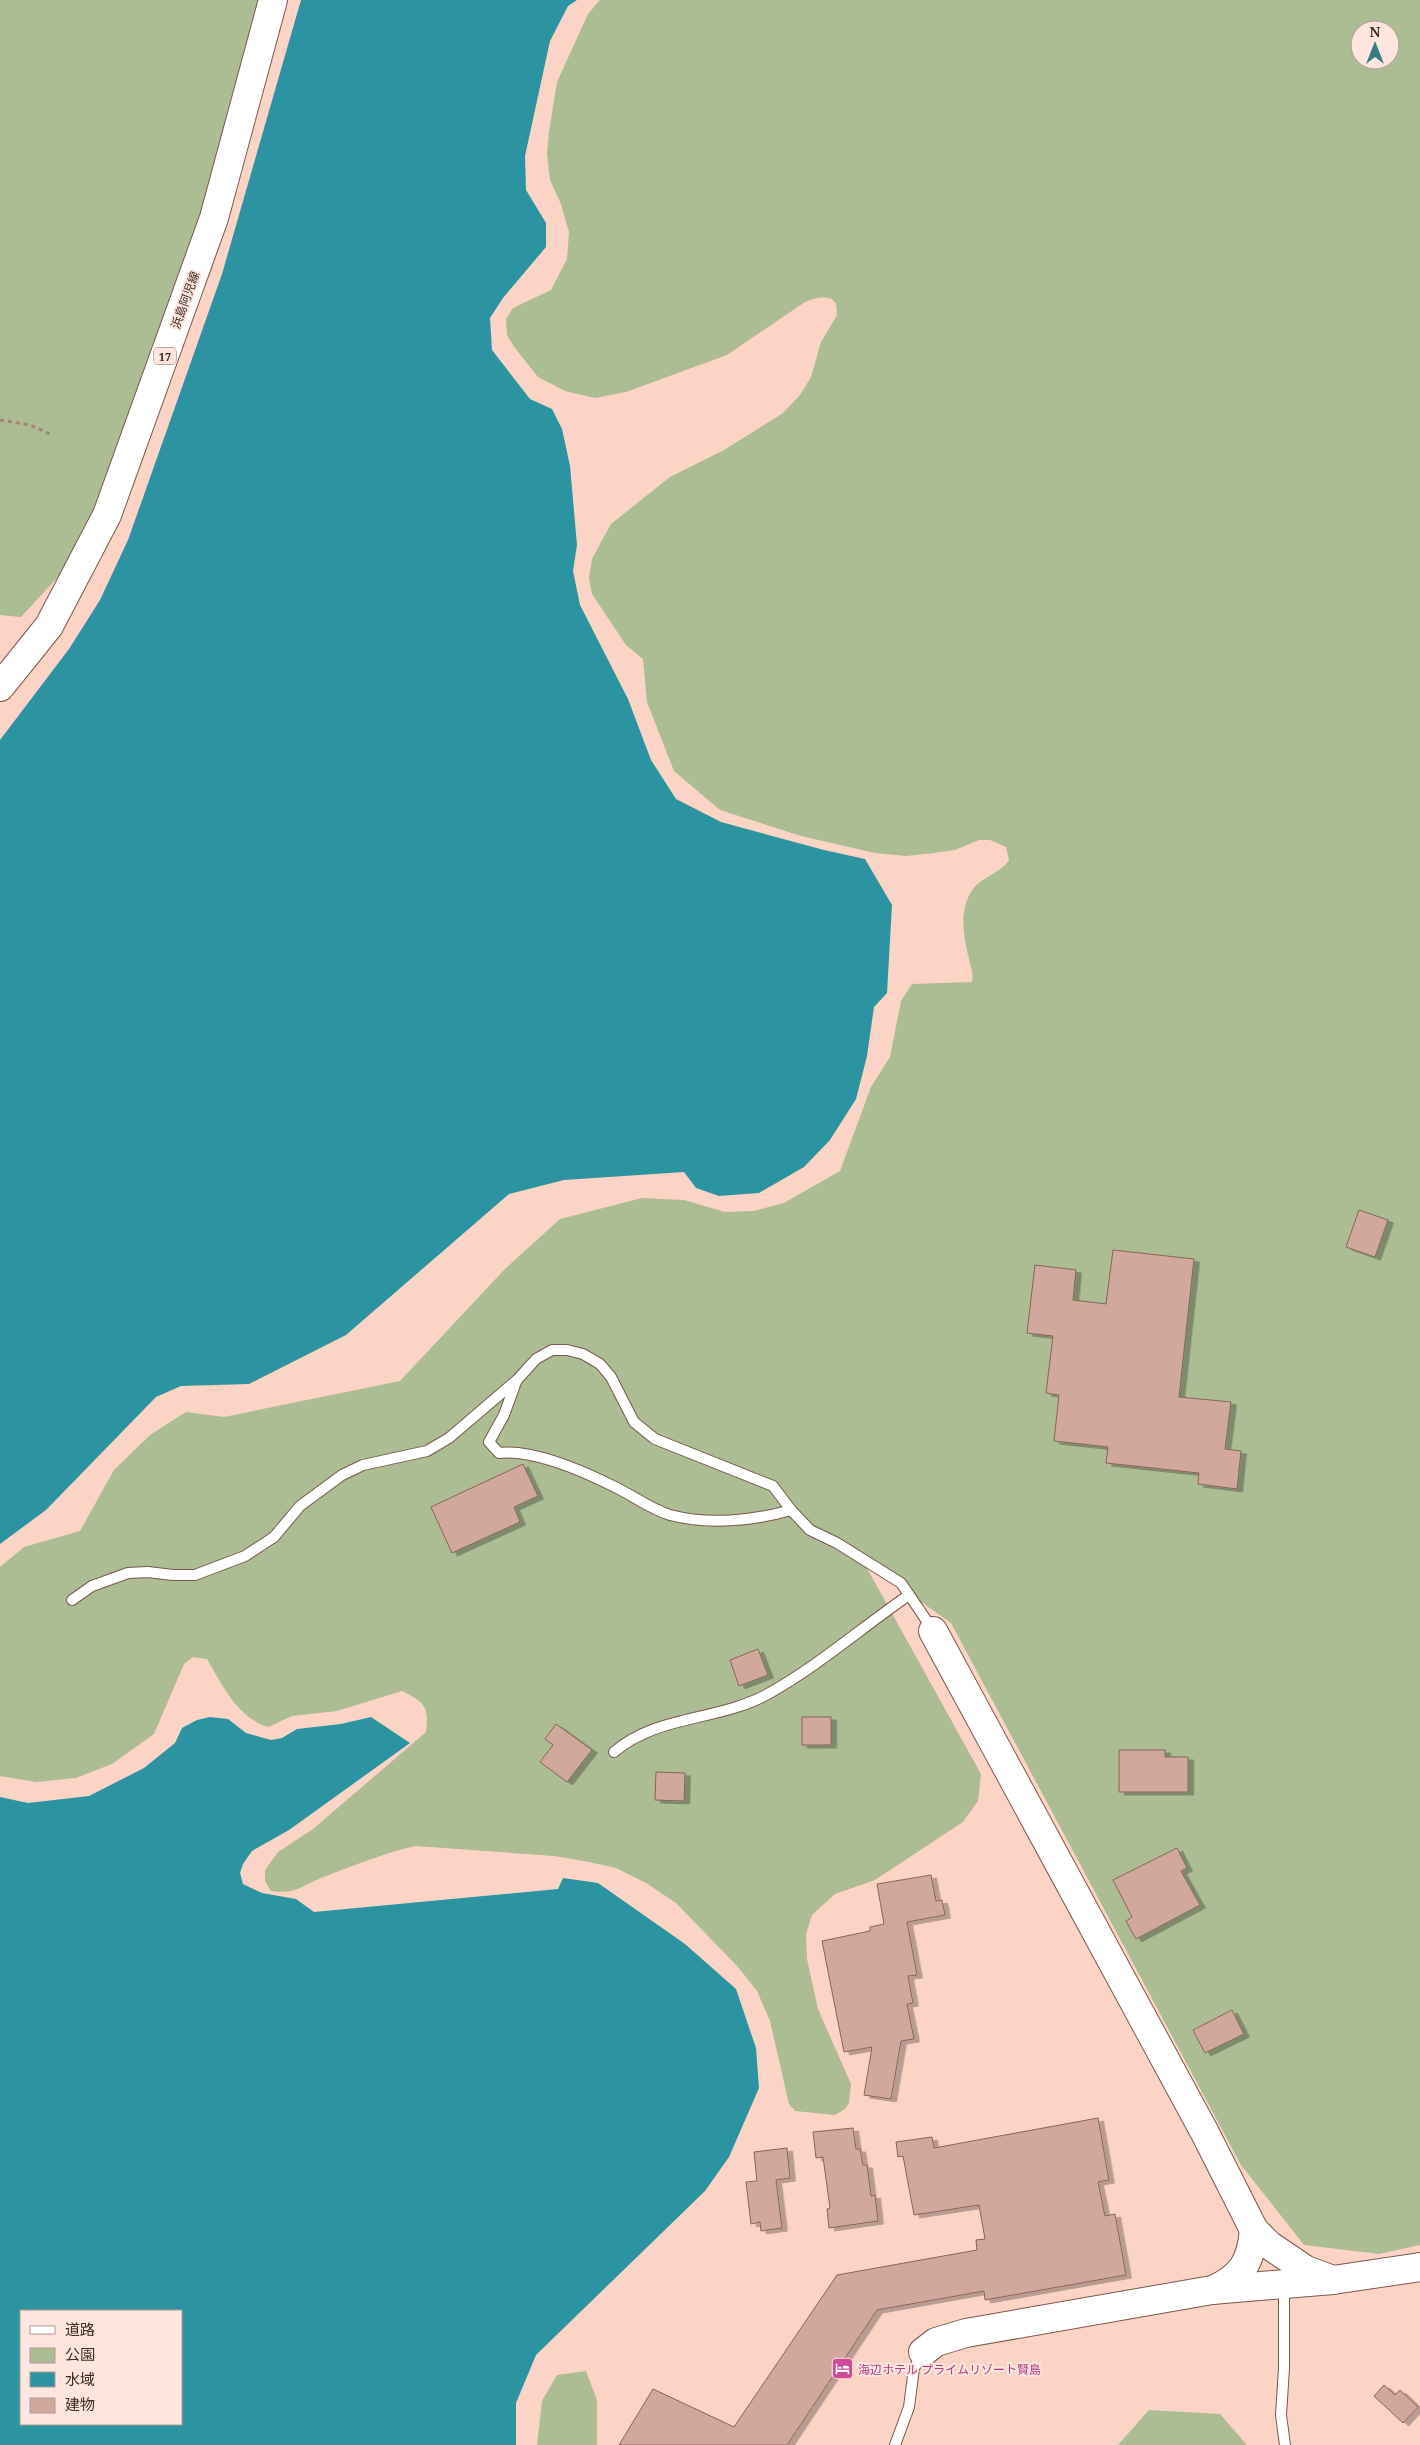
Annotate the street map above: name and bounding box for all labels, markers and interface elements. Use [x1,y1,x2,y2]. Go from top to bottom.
north arrow [1350,20,1400,70]
text: N [1369,22,1381,41]
street label: 浜島阿児線 [167,269,203,331]
road number: 17 [154,348,176,364]
legend [20,2310,182,2425]
text: 道路 [65,2319,95,2339]
text: 公園 [65,2344,95,2364]
hotel icon: 海辺ホテル プライムリゾート賢島 [830,2357,854,2381]
place label: 海辺ホテル プライムリゾート賢島 [858,2361,1041,2378]
text: 水域 [65,2369,95,2389]
text: 建物 [65,2394,95,2414]

